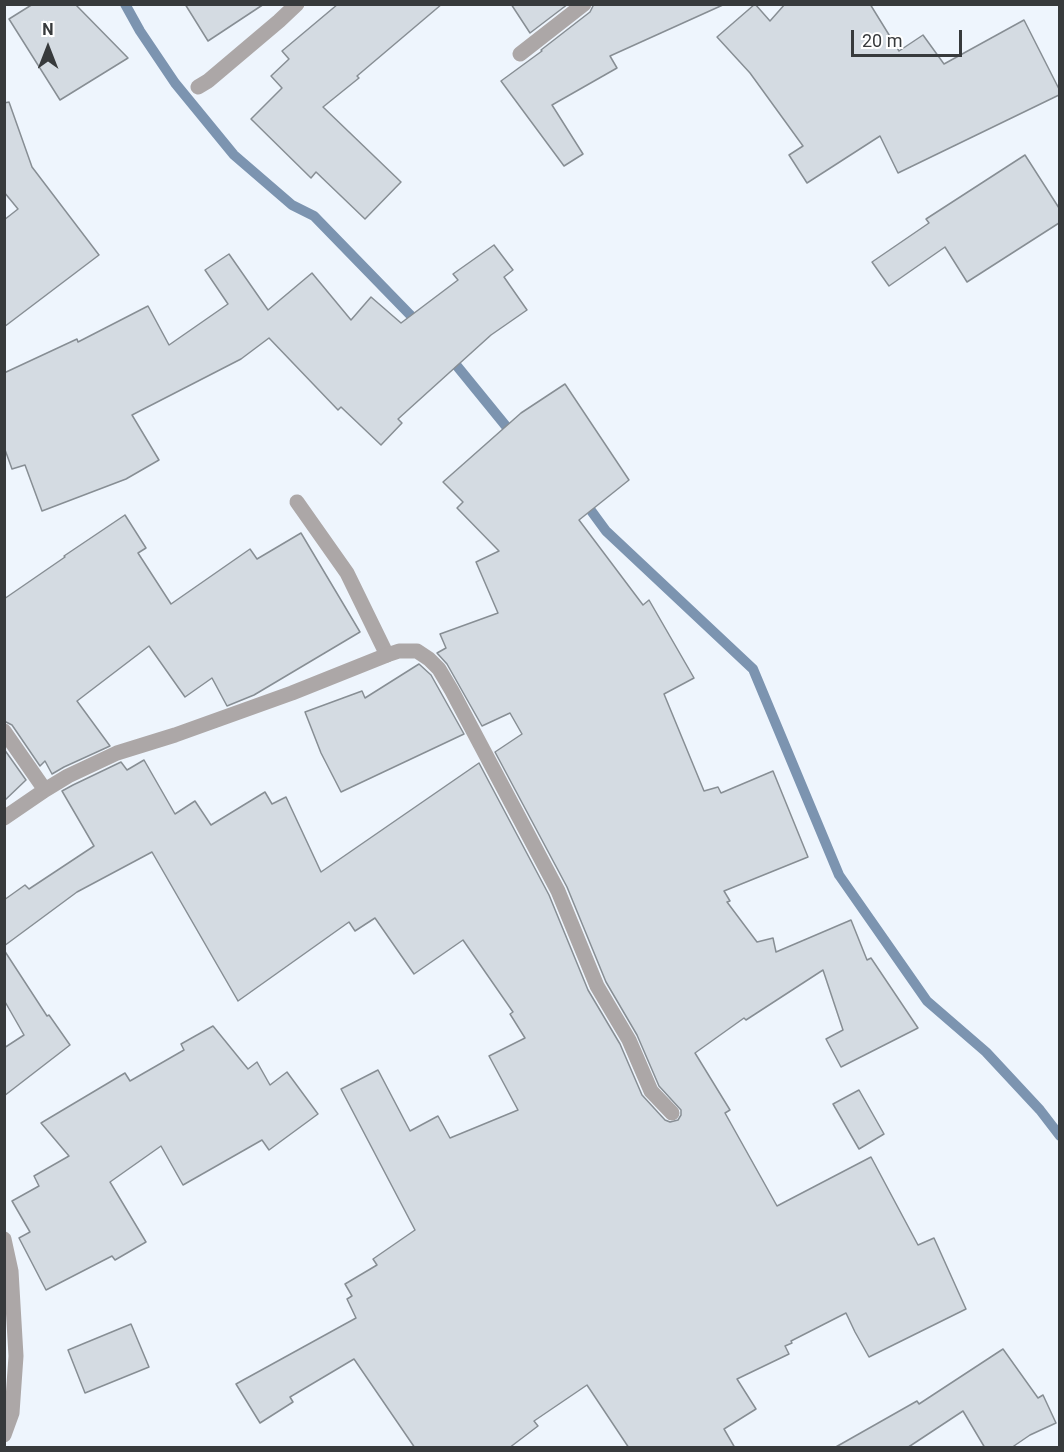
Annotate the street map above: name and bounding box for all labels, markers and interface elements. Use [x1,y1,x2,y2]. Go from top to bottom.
north arrow [18,18,78,78]
scale bar [854,18,965,56]
text: N [42,20,54,39]
text: 20 m [862,30,902,51]

